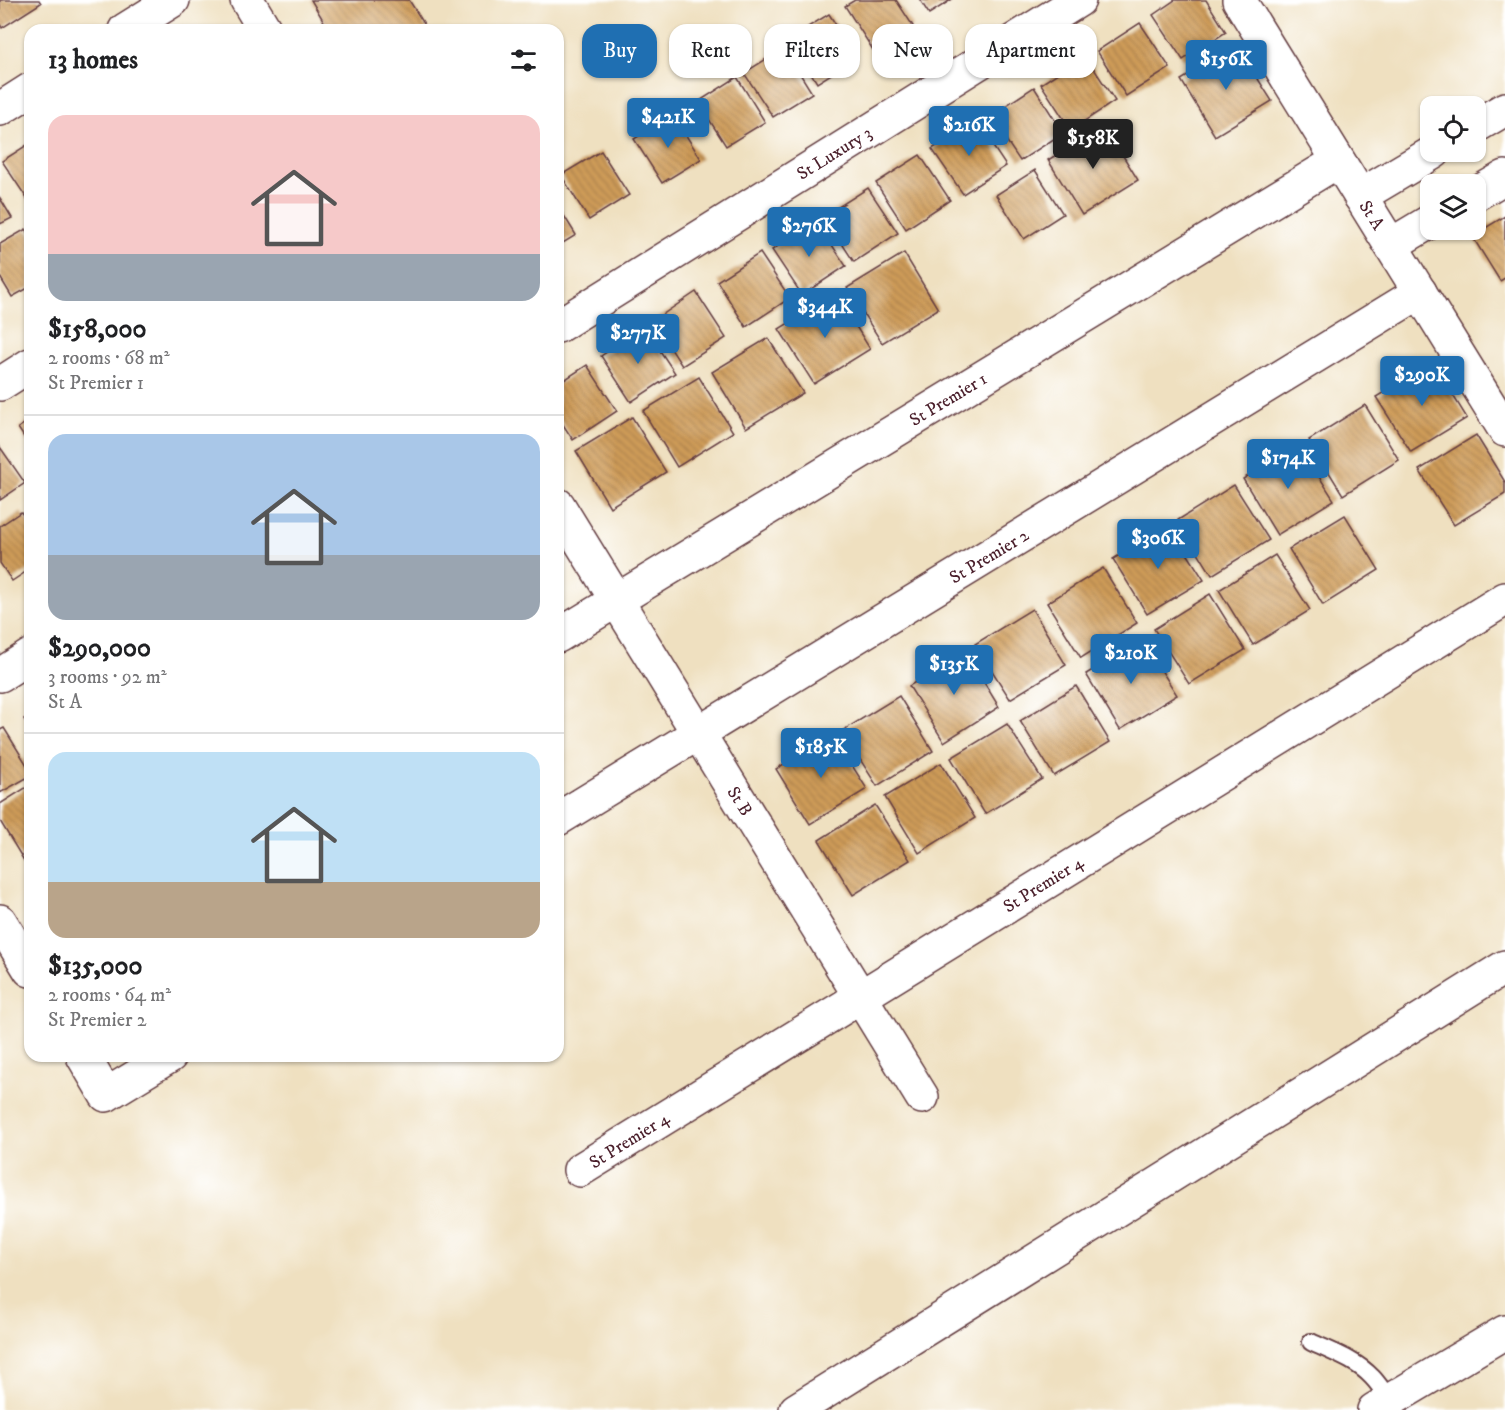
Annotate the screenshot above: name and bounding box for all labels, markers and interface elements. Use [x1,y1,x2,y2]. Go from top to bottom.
chip: Buy [582,24,657,78]
chip: Rent [669,24,752,78]
chip: Filters [764,24,860,78]
chip: New [872,24,953,78]
chip: Apartment [965,24,1097,78]
pin: $156K [1184,40,1268,91]
text: 13 homes [48,44,138,77]
icon: filters [507,44,540,77]
text: $156K [1200,47,1252,72]
map controls [1420,96,1486,240]
button: locate [1420,96,1486,162]
pin: $421K [626,98,710,149]
text: $421K [641,105,695,130]
pin: $216K [927,106,1011,157]
text: $216K [943,113,995,138]
pin: $158K [1051,119,1135,170]
street label: St Luxury 3 [793,122,876,185]
text: $158K [1067,126,1119,151]
icon: home [240,154,348,262]
button: layers [1420,174,1486,240]
street label: St A [1354,197,1389,235]
pin: $276K [767,207,851,258]
text: $276K [781,214,837,239]
pin: $344K [783,288,867,339]
text: $344K [797,295,853,320]
text: $158,000 [48,313,146,346]
pin: $277K [596,314,680,365]
text: $277K [610,321,666,346]
text: 2 rooms · 68 m² [48,346,170,371]
pin: $290K [1380,356,1464,407]
text: $290K [1394,363,1450,388]
street label: St Premier 1 [906,368,991,432]
text: St Premier 1 [48,371,144,396]
pin: $174K [1246,439,1330,490]
text: $174K [1261,446,1315,471]
icon: home [240,473,348,581]
pin: $306K [1116,519,1200,570]
street label: St Premier 2 [946,525,1033,589]
text: $306K [1131,526,1185,551]
text: $290,000 [48,632,151,665]
pin: $210K [1089,634,1173,685]
text: $210K [1105,641,1157,666]
pin: $135K [912,645,996,696]
text: $135K [929,652,979,677]
text: 3 rooms · 92 m² [48,665,167,690]
text: St A [48,690,82,715]
pin: $185K [779,728,863,779]
text: $185K [795,735,847,760]
street label: St B [722,783,757,820]
icon: home [240,791,348,899]
street label: St Premier 4 [999,851,1088,918]
text: $135,000 [48,950,143,983]
text: 2 rooms · 64 m² [48,983,171,1008]
text: St Premier 2 [48,1008,147,1033]
street label: St Premier 4 [585,1107,674,1174]

